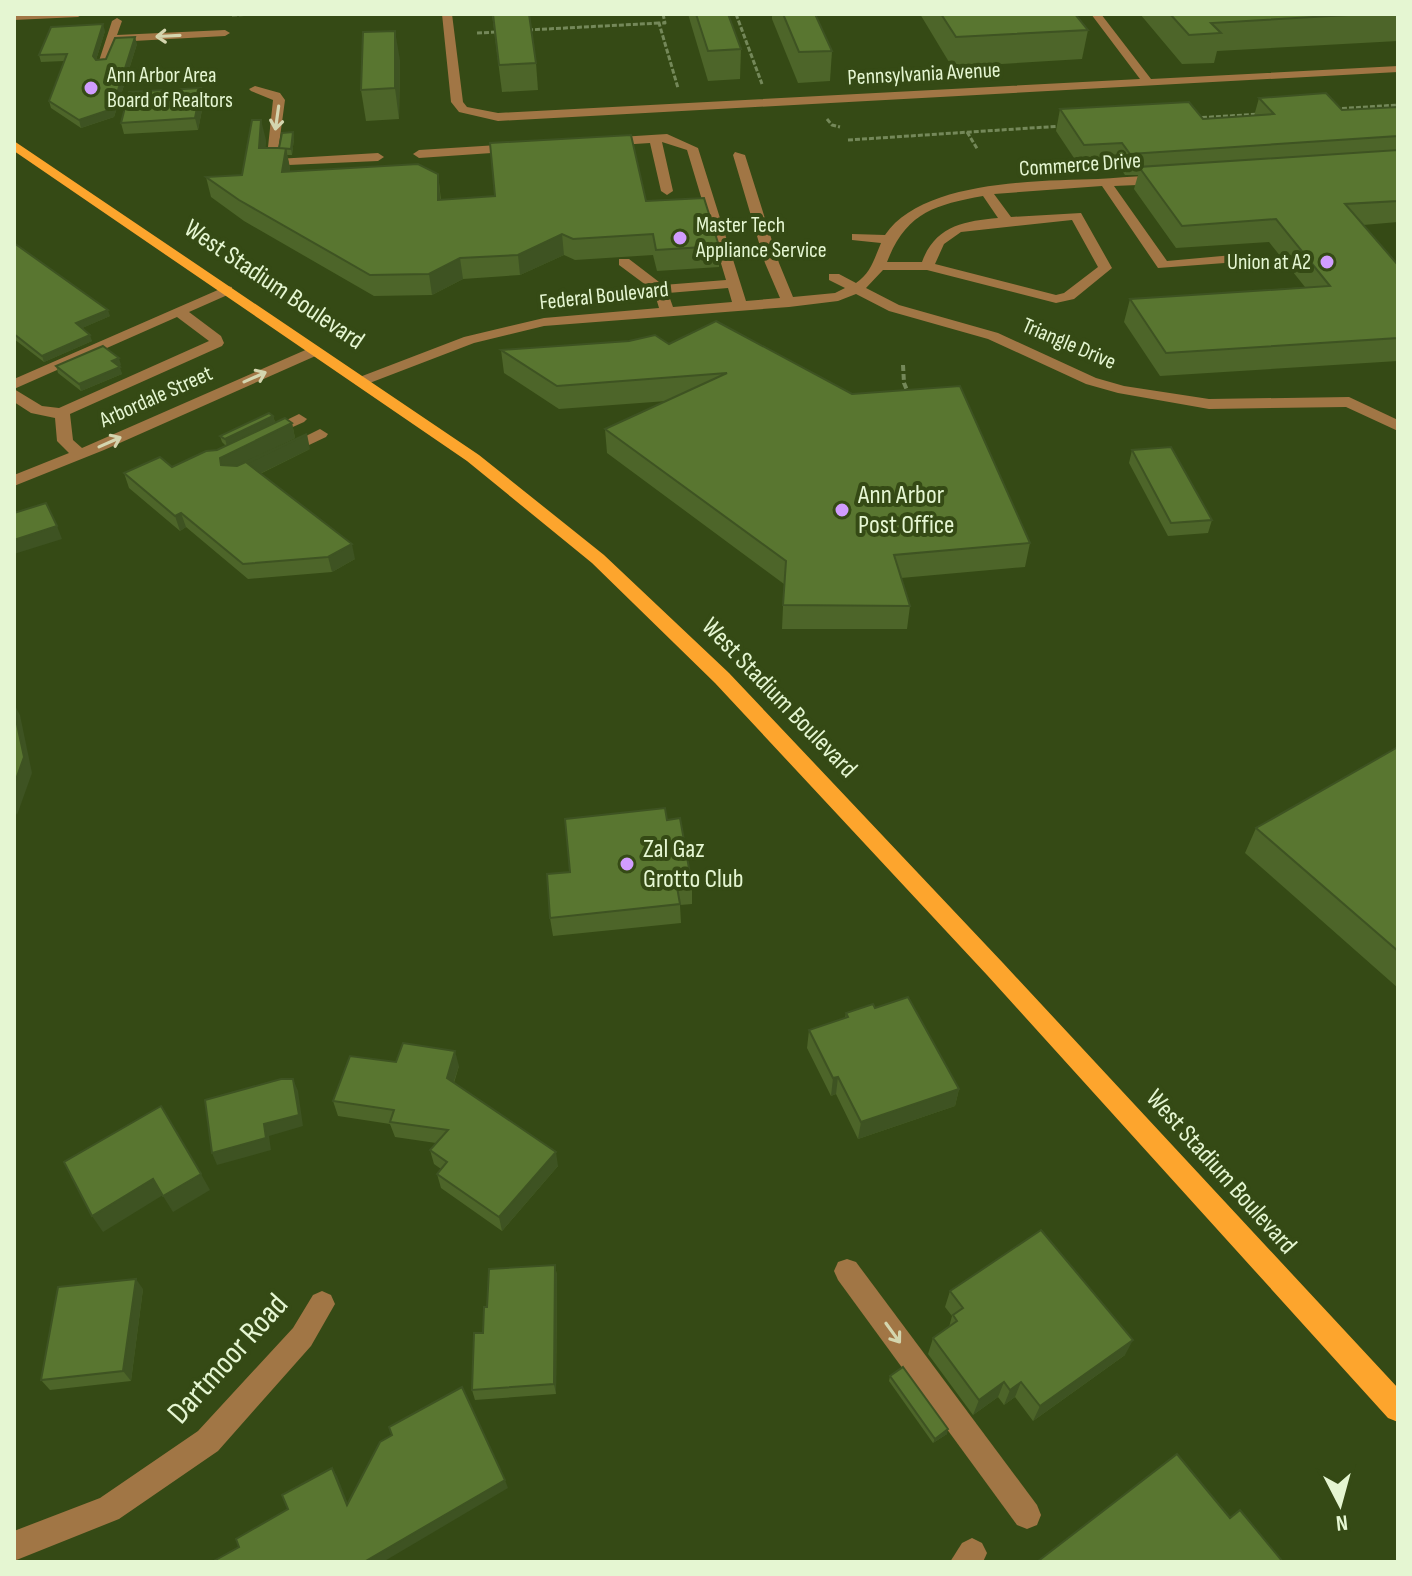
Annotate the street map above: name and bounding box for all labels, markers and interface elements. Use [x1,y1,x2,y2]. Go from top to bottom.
one-way arrow [155,29,182,44]
street label: Pennsylvania Avenue [847,57,1001,91]
place label: Ann Arbor Area Board of Realtors [106,62,233,114]
marker: Ann Arbor Area Board of Realtors [82,79,100,97]
one-way arrow [269,104,284,130]
street label: Commerce Drive [1018,147,1142,183]
place label: Master Tech Appliance Service [695,212,827,264]
street label: West Stadium Boulevard [178,213,370,357]
marker: Master Tech Appliance Service [671,229,689,247]
place label: Union at A2 [1227,249,1311,276]
marker: Union at A2 [1318,253,1336,271]
street label: Federal Boulevard [538,276,670,316]
street label: Triangle Drive [1018,312,1120,376]
street label: Arbordale Street [94,360,217,434]
one-way arrow [243,369,267,384]
one-way arrow [97,434,121,449]
place label: Ann Arbor Post Office [857,480,954,541]
marker: Ann Arbor Post Office [833,501,851,519]
street label: West Stadium Boulevard [695,611,863,785]
place label: Zal Gaz Grotto Club [643,834,744,895]
marker: Zal Gaz Grotto Club [618,855,636,873]
street label: West Stadium Boulevard [1139,1083,1303,1261]
street label: Dartmoor Road [159,1286,297,1432]
one-way arrow [885,1322,901,1344]
north arrow [1300,1464,1380,1544]
text: N [1335,1508,1349,1536]

